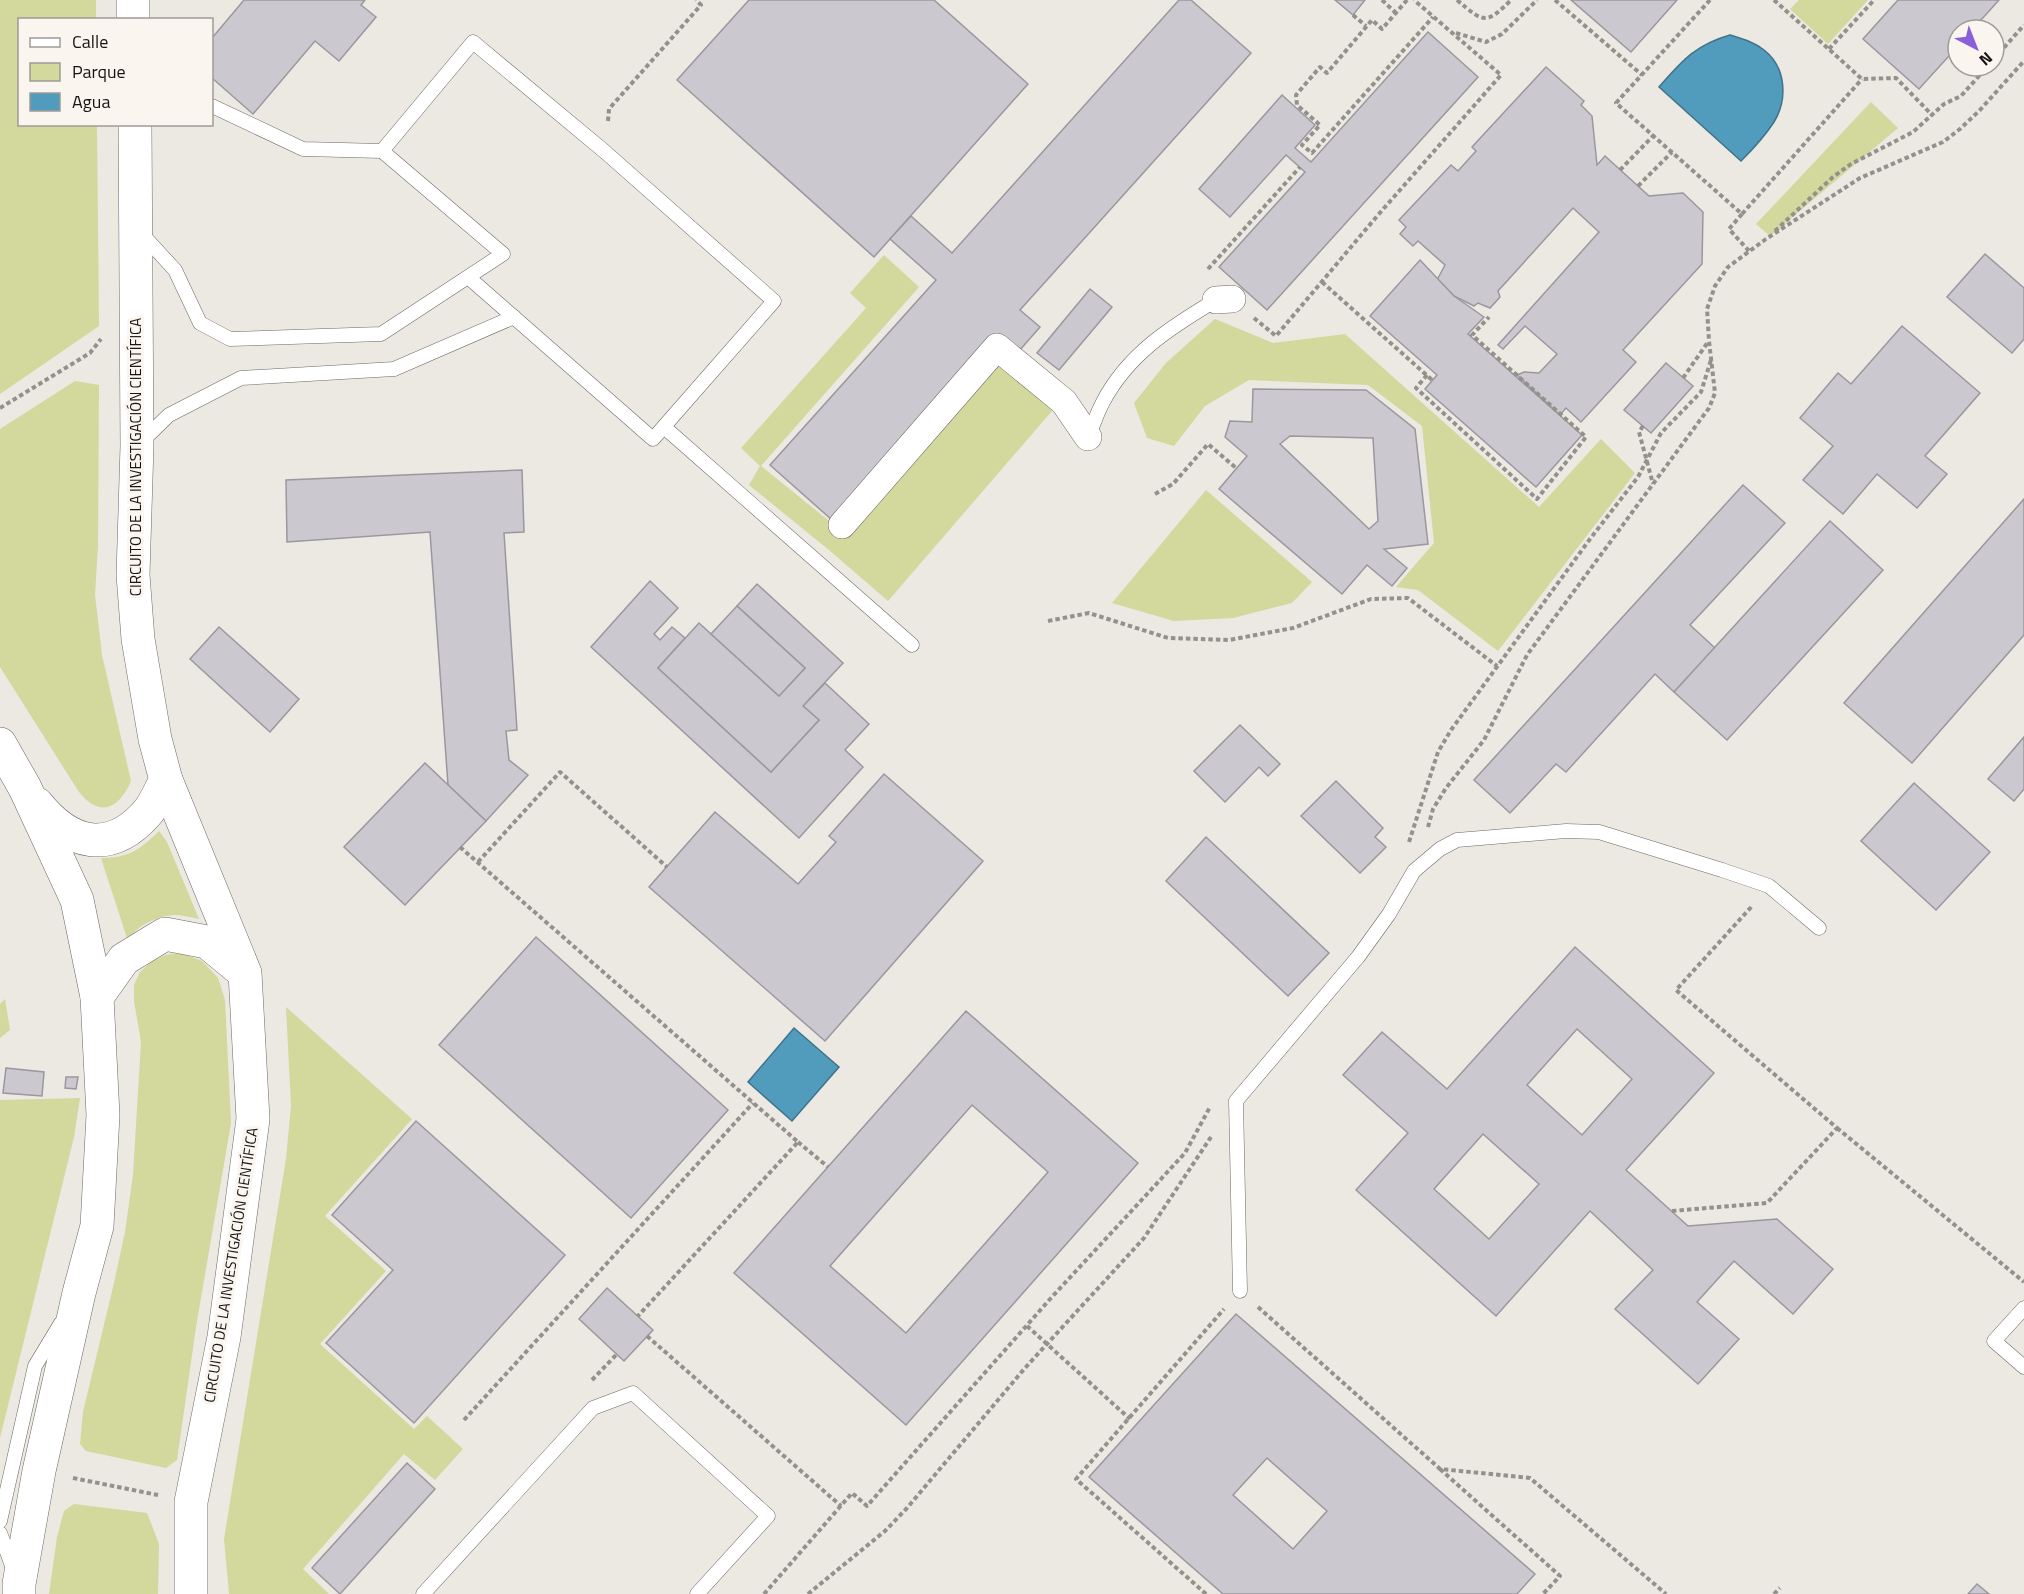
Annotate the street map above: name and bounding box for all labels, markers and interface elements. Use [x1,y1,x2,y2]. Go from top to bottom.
legend [18,18,213,126]
north arrow [1946,18,2006,78]
text: Calle [72,28,108,55]
text: N [1974,47,1998,72]
text: Parque [72,58,126,85]
text: Agua [72,88,110,115]
street label: CIRCUITO DE LA INVESTIGACIÓN CIENTÍFICA [124,318,147,596]
street label: CIRCUITO DE LA INVESTIGACIÓN CIENTÍFICA [197,1126,264,1404]

